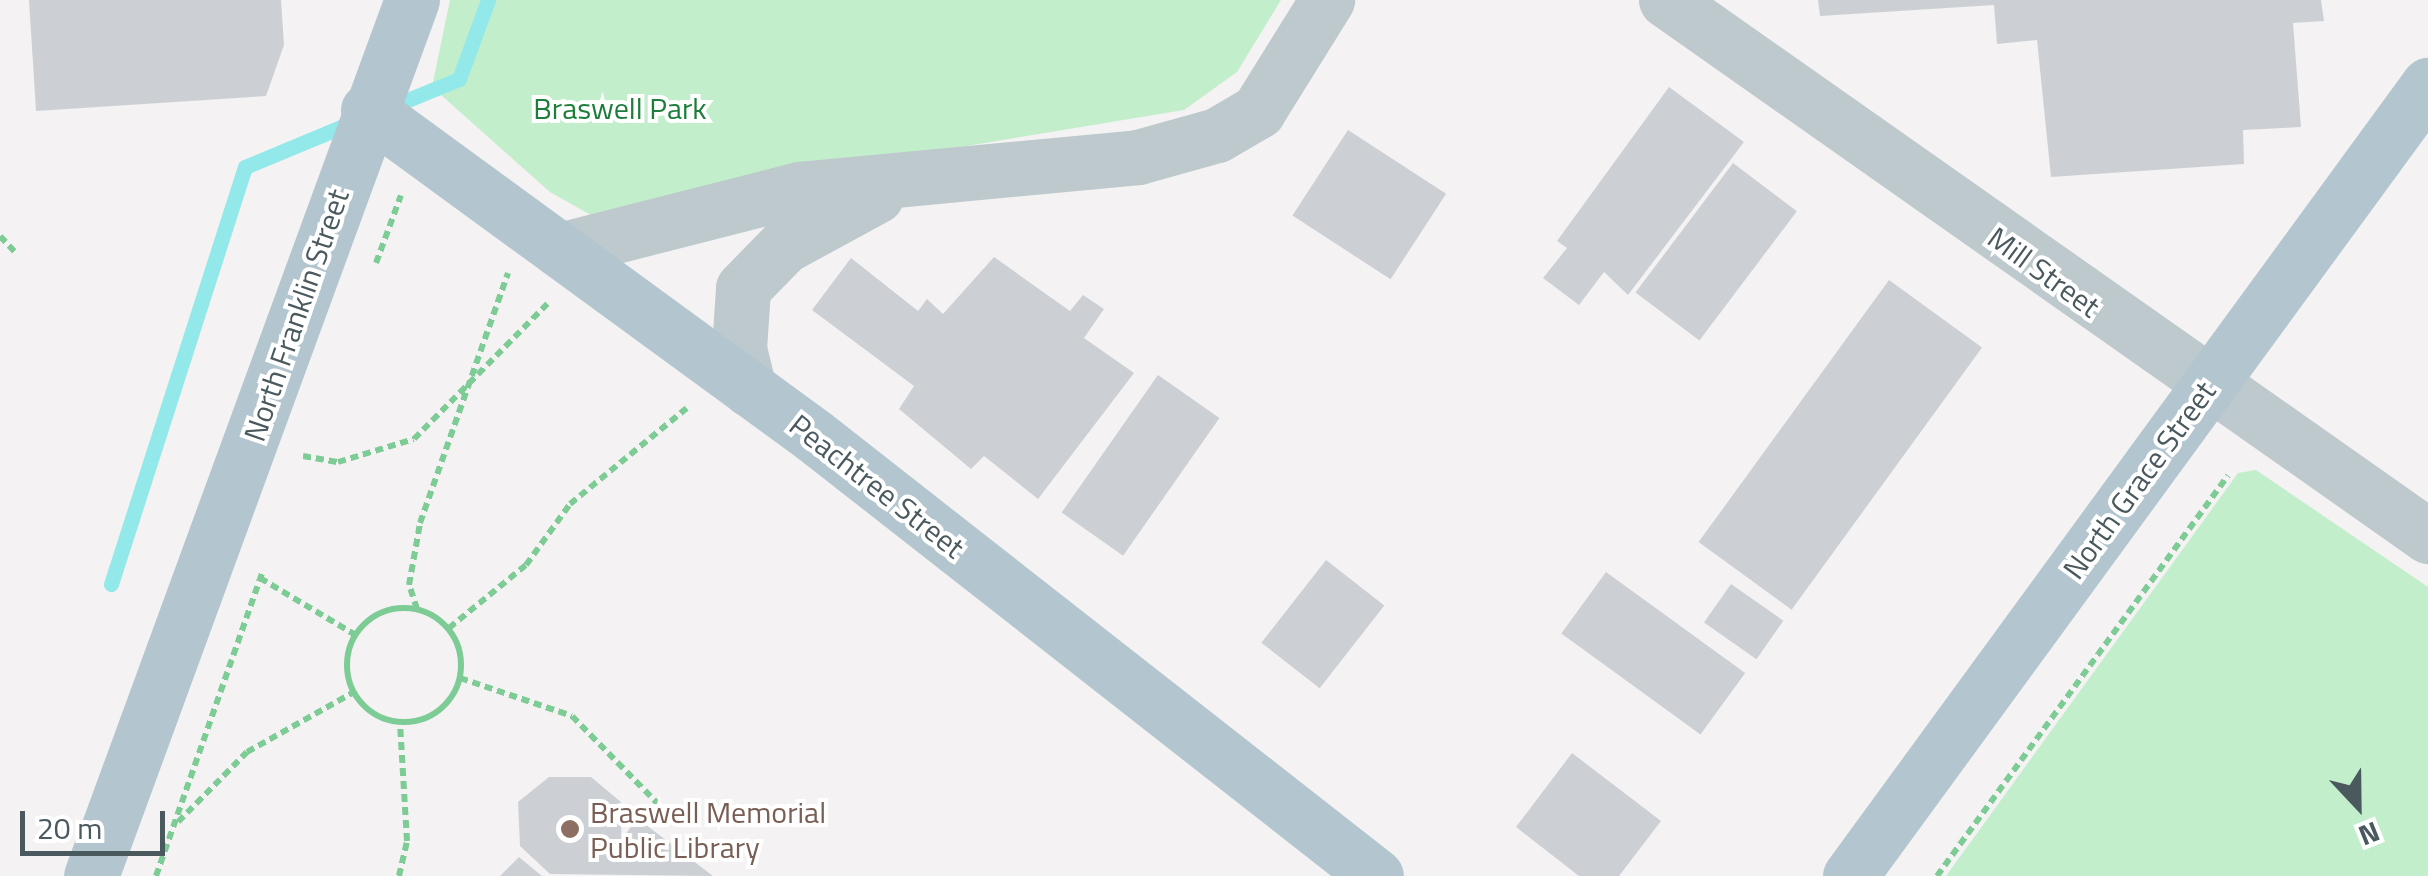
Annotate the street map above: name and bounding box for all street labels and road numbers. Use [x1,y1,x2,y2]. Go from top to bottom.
street label: North Franklin Street [236,184,356,446]
street label: Mill Street [1981,219,2107,325]
street label: North Grace Street [2055,374,2223,586]
street label: Peachtree Street [782,407,972,565]

